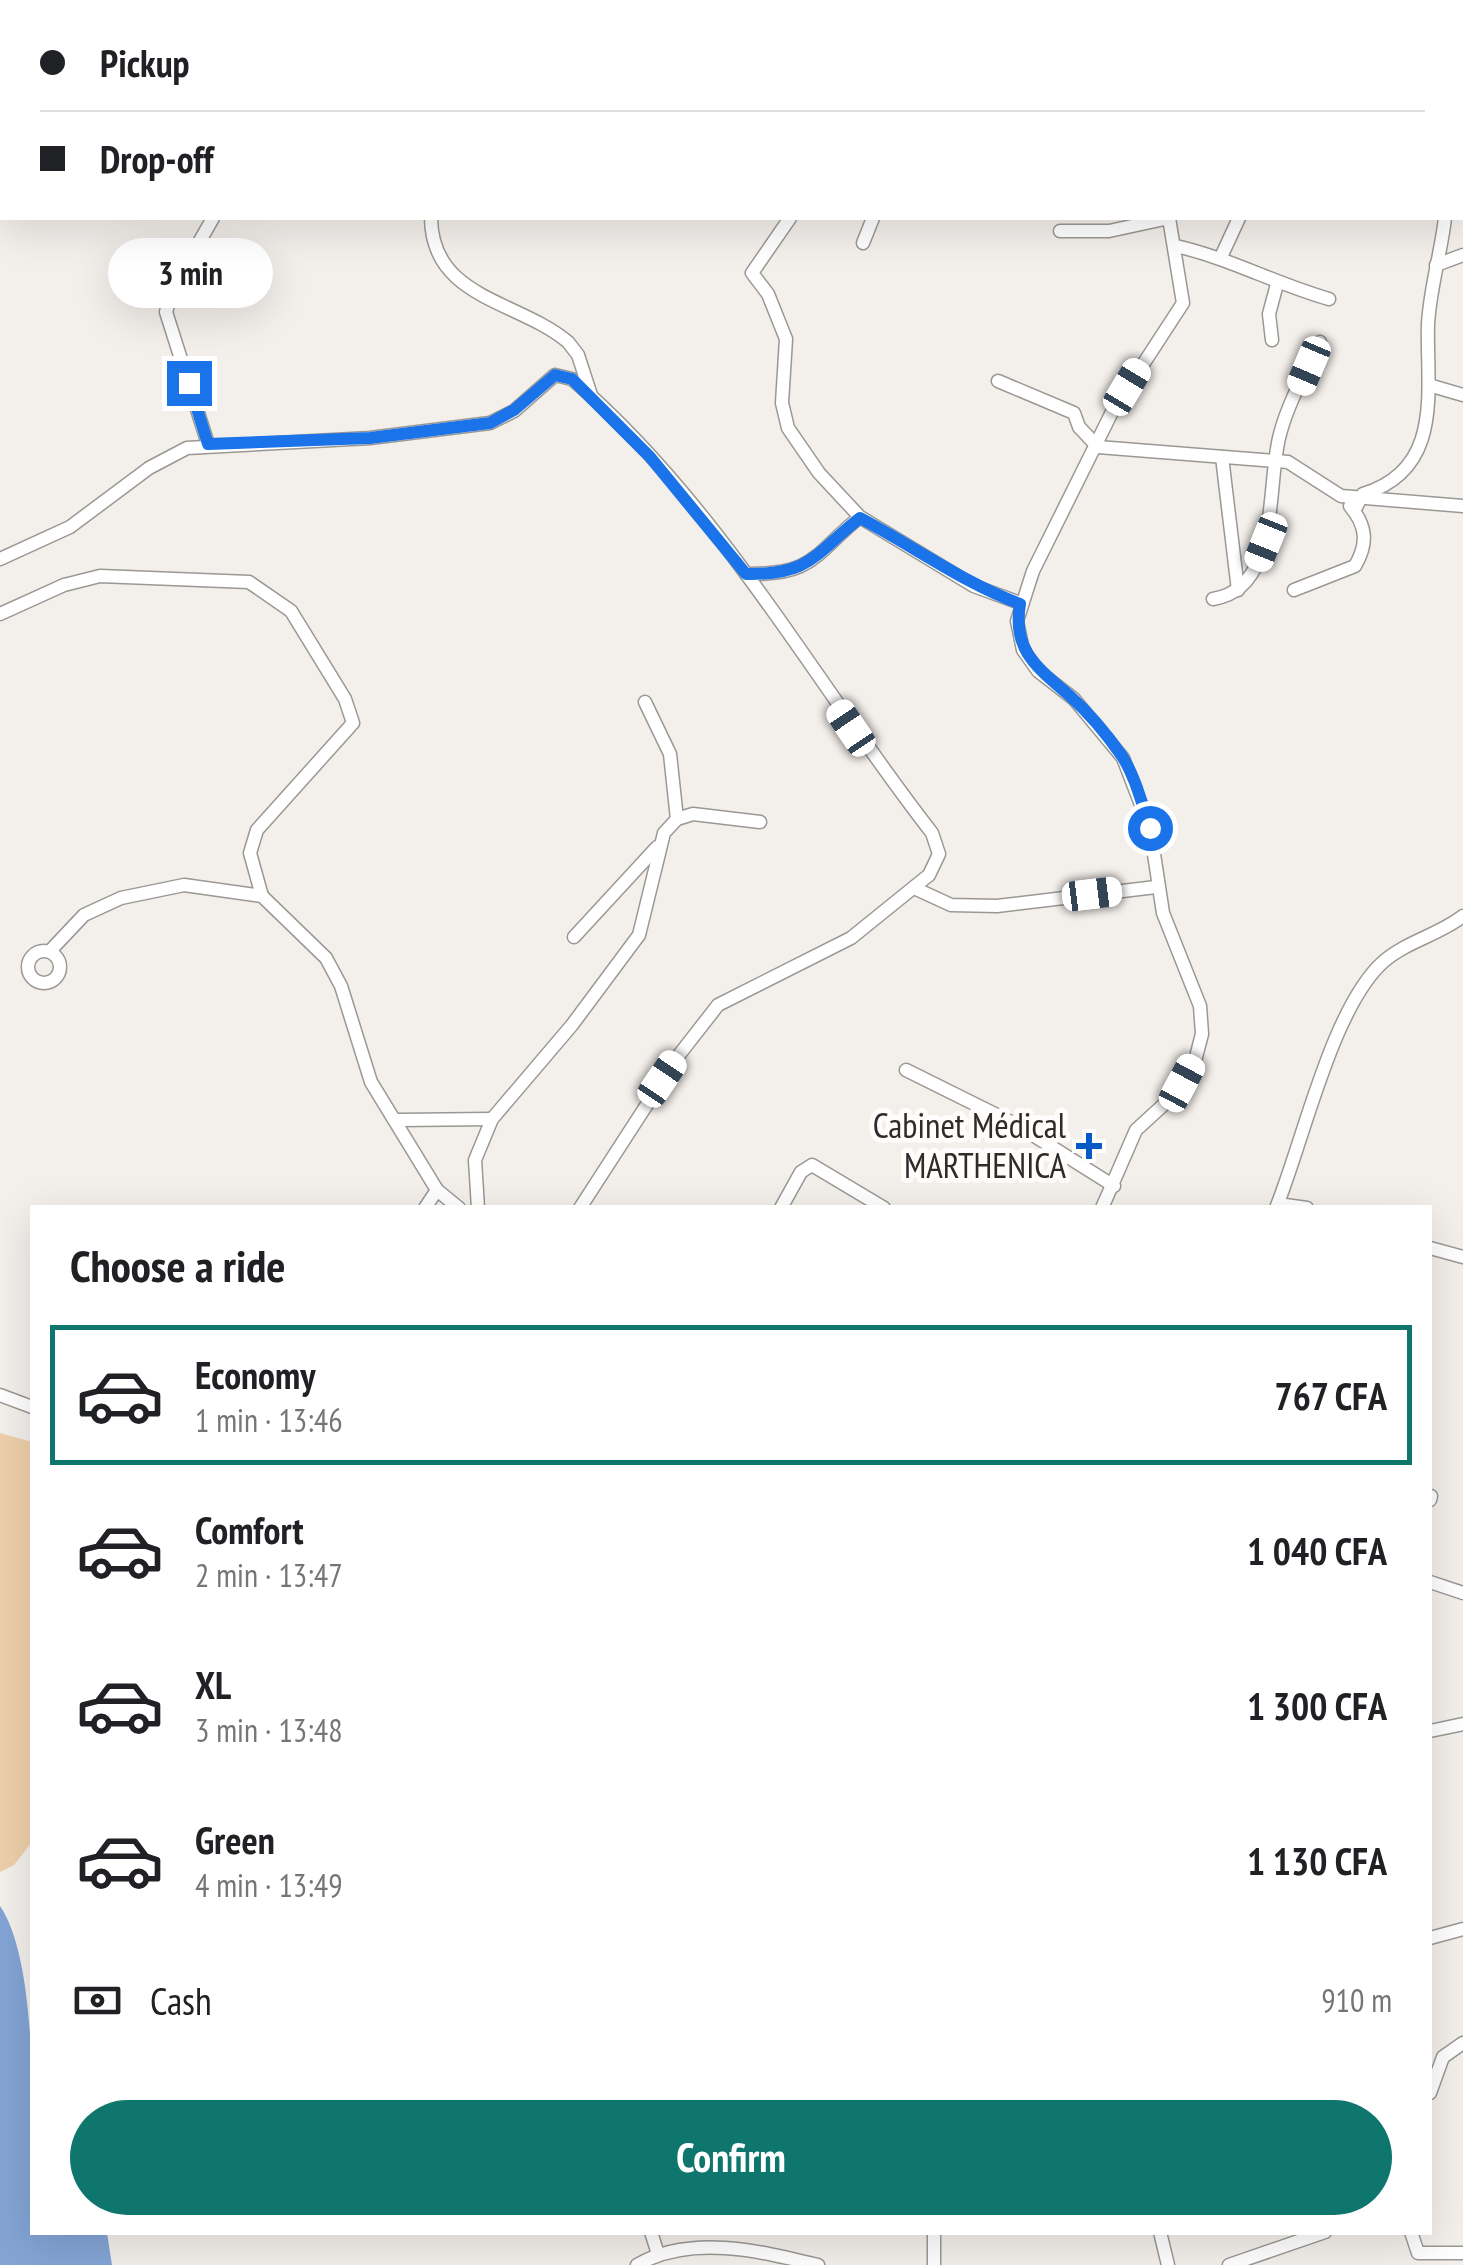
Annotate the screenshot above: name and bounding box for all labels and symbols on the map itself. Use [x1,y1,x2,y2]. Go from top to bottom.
callout: 3 min [106,238,272,308]
car [1283,333,1335,399]
car [1099,354,1155,420]
route end [167,361,212,406]
car [1241,509,1291,575]
car [822,695,880,761]
route start [1128,806,1173,851]
car [1060,875,1124,913]
car [633,1046,691,1112]
car [1155,1049,1209,1117]
place label: Cabinet Médical MARTHENICA [873,1102,1066,1188]
marker: Cabinet Médical MARTHENICA [1076,1133,1102,1159]

